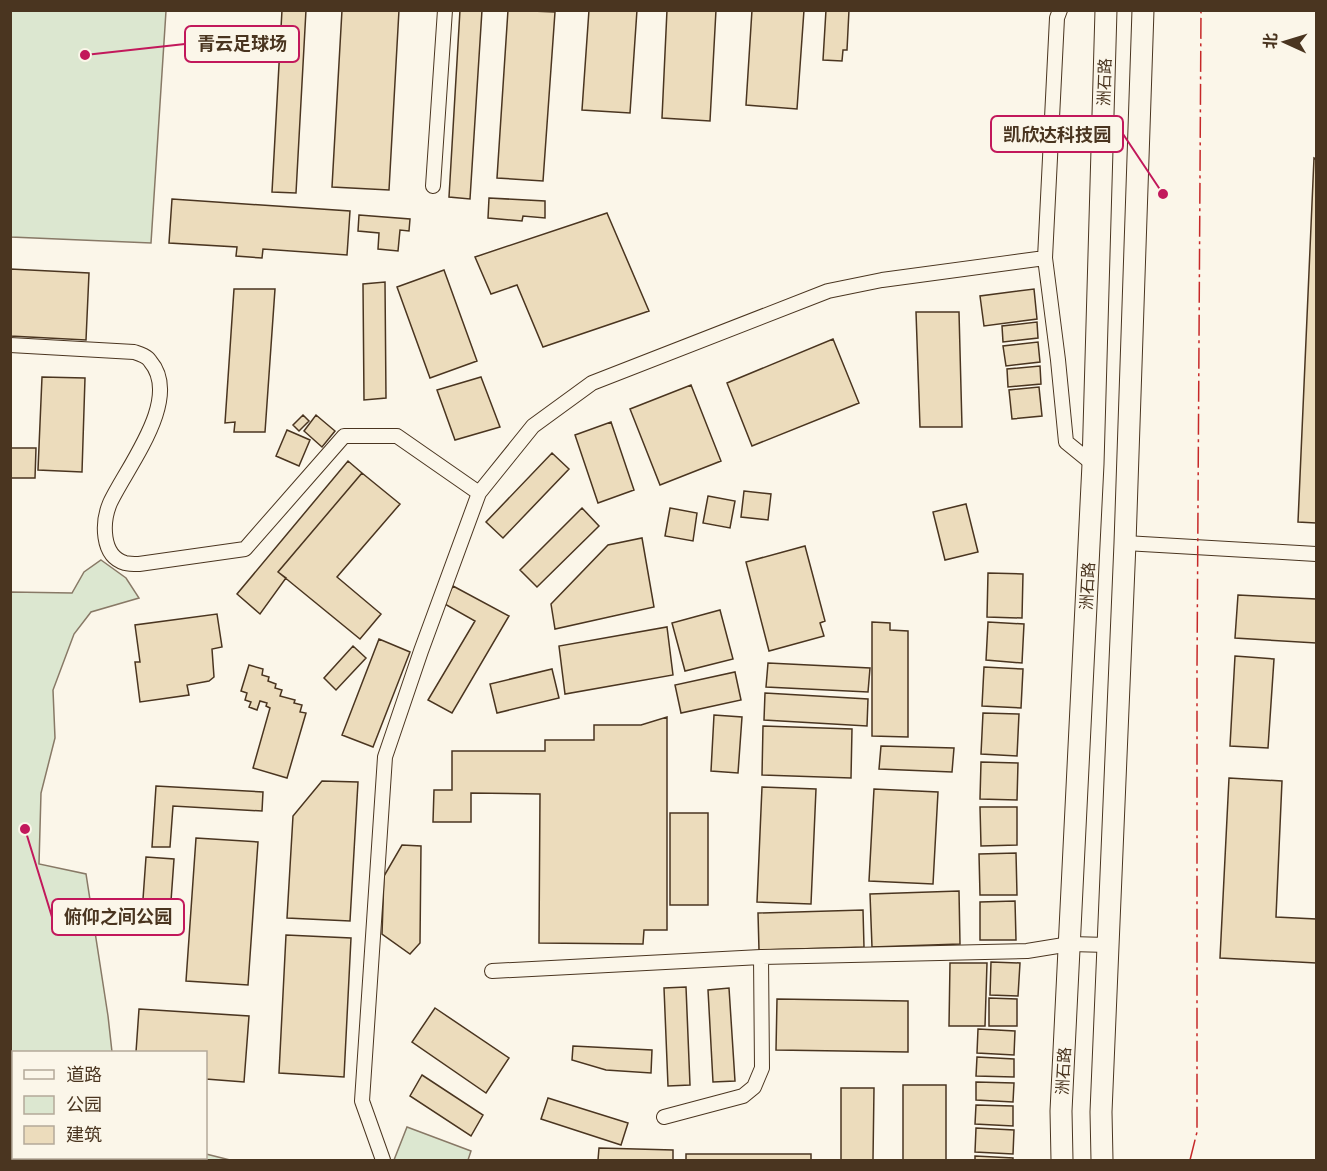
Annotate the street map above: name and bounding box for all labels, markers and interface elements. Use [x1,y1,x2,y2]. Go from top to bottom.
north arrow [1255,12,1315,72]
callout: 青云足球场 [185,26,299,62]
text: 青云足球场 [197,31,287,56]
text: 北 [1259,32,1282,50]
street label: 洲石路 [1092,58,1116,106]
callout: 凯欣达科技园 [991,116,1123,152]
text: 凯欣达科技园 [1003,122,1111,147]
street label: 洲石路 [1075,561,1099,611]
callout: 俯仰之间公园 [52,899,184,935]
text: 俯仰之间公园 [64,904,172,929]
street label: 洲石路 [1051,1046,1075,1096]
legend [12,1051,207,1159]
text: 道路 [66,1062,102,1087]
text: 公园 [66,1092,102,1117]
text: 建筑 [66,1122,102,1147]

